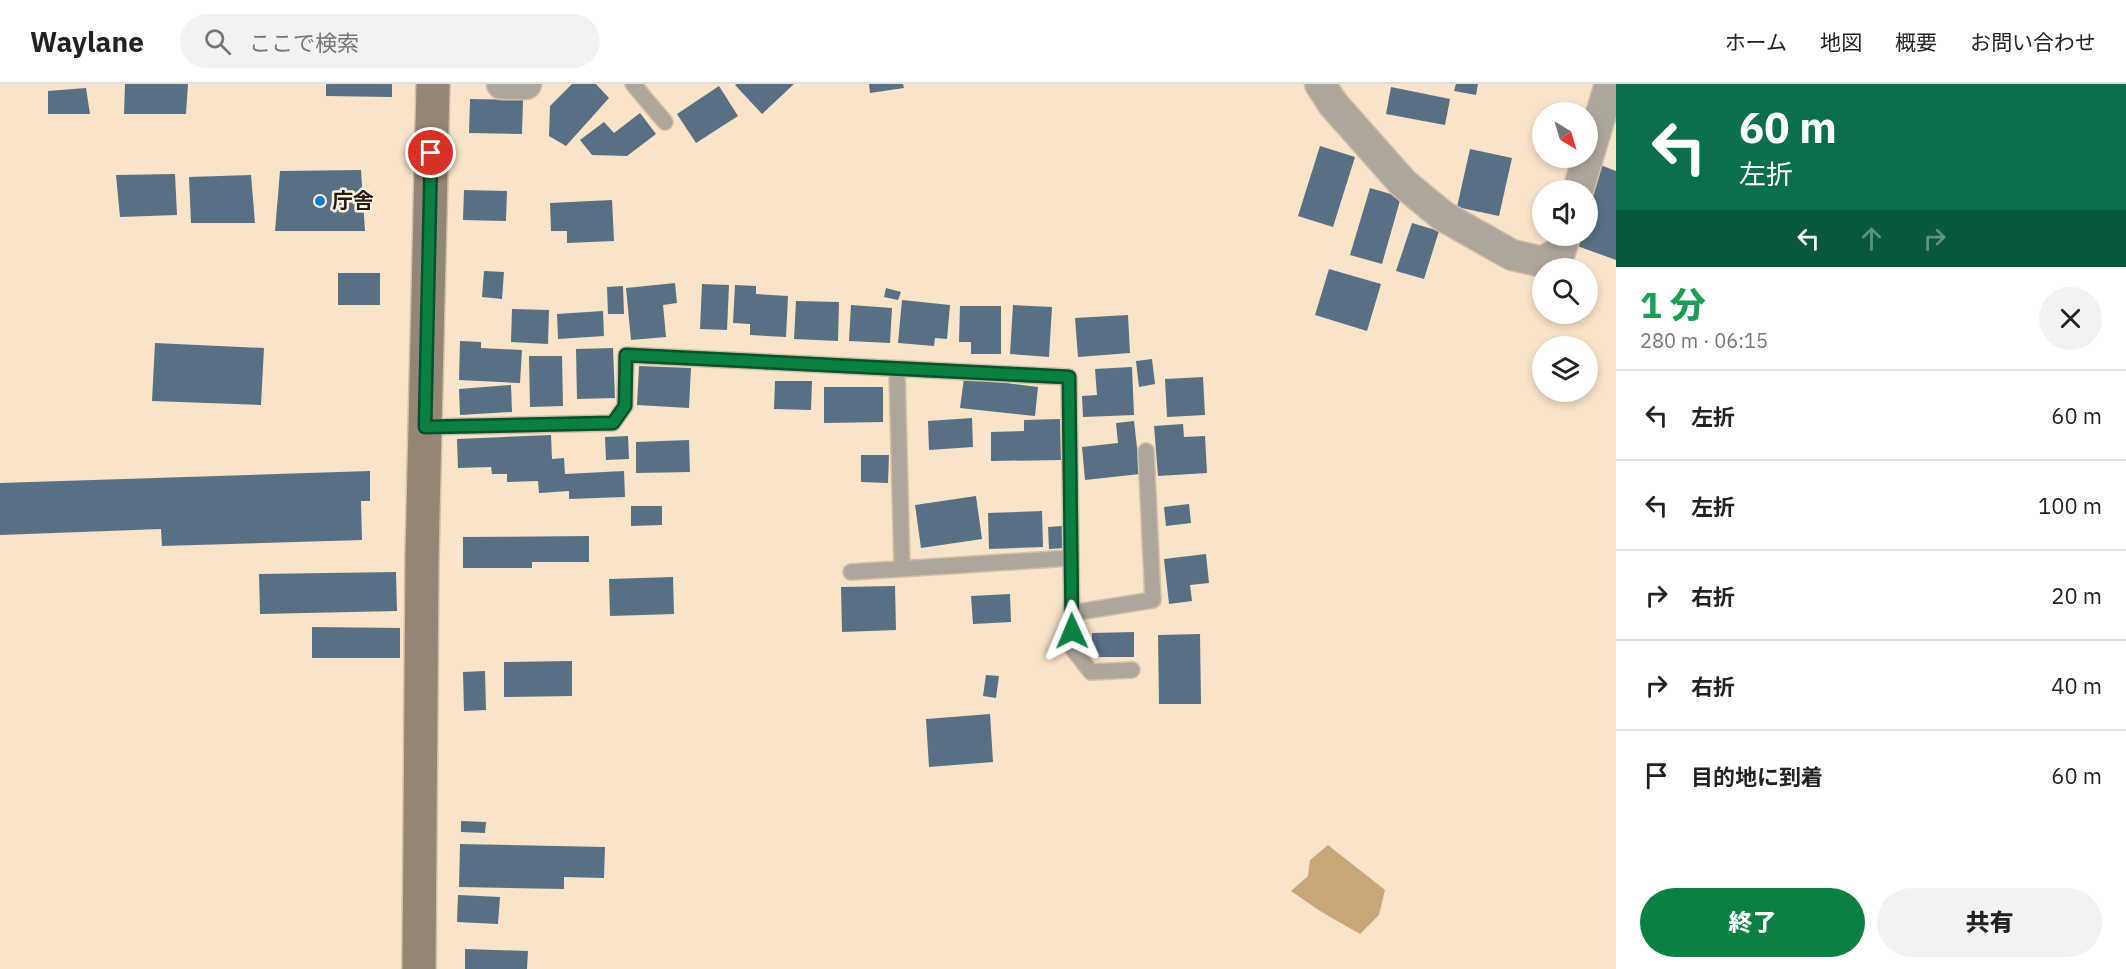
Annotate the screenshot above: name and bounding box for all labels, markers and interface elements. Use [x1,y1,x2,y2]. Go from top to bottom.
search box [180,14,600,68]
text: Waylane [30,23,144,60]
icon: search [201,25,234,58]
text: ここで検索 [249,28,359,57]
text: ホーム [1725,28,1787,56]
text: 地図 [1820,28,1862,56]
text: 概要 [1895,28,1937,56]
text: お問い合わせ [1970,28,2096,56]
text: 60 m [1739,100,1837,155]
north arrow [1532,102,1598,168]
map controls [1532,102,1598,402]
icon: left [1640,108,1718,186]
pin [405,127,456,178]
icon: arrive [414,136,447,169]
text: 左折 [1739,156,1793,191]
button: sound [1532,180,1598,246]
place label: 庁舎 [332,186,374,214]
marker: 庁舎 [313,194,327,208]
icon: left [1792,222,1825,255]
icon: ahead [1855,222,1888,255]
icon: right [1918,222,1951,255]
button: search [1532,258,1598,324]
text: 1 分 [1640,281,1706,328]
button: close [2039,287,2102,350]
text: 280 m · 06:15 [1640,327,1768,354]
button: layers [1532,336,1598,402]
icon: left [1640,399,1673,432]
text: 60 m [2051,401,2102,430]
text: 左折 [1691,402,1735,431]
icon: left [1640,489,1673,522]
text: 100 m [2038,491,2102,520]
text: 左折 [1691,492,1735,521]
icon: right [1640,579,1673,612]
text: 20 m [2051,581,2102,610]
text: 右折 [1691,582,1735,611]
position arrow [1040,599,1104,663]
icon: right [1640,669,1673,702]
text: 40 m [2051,671,2102,700]
text: 右折 [1691,672,1735,701]
icon: arrive [1640,759,1673,792]
text: 60 m [2051,761,2102,790]
text: 目的地に到着 [1691,762,1823,791]
button: 終了 [1640,888,1865,957]
button: 共有 [1877,888,2102,957]

